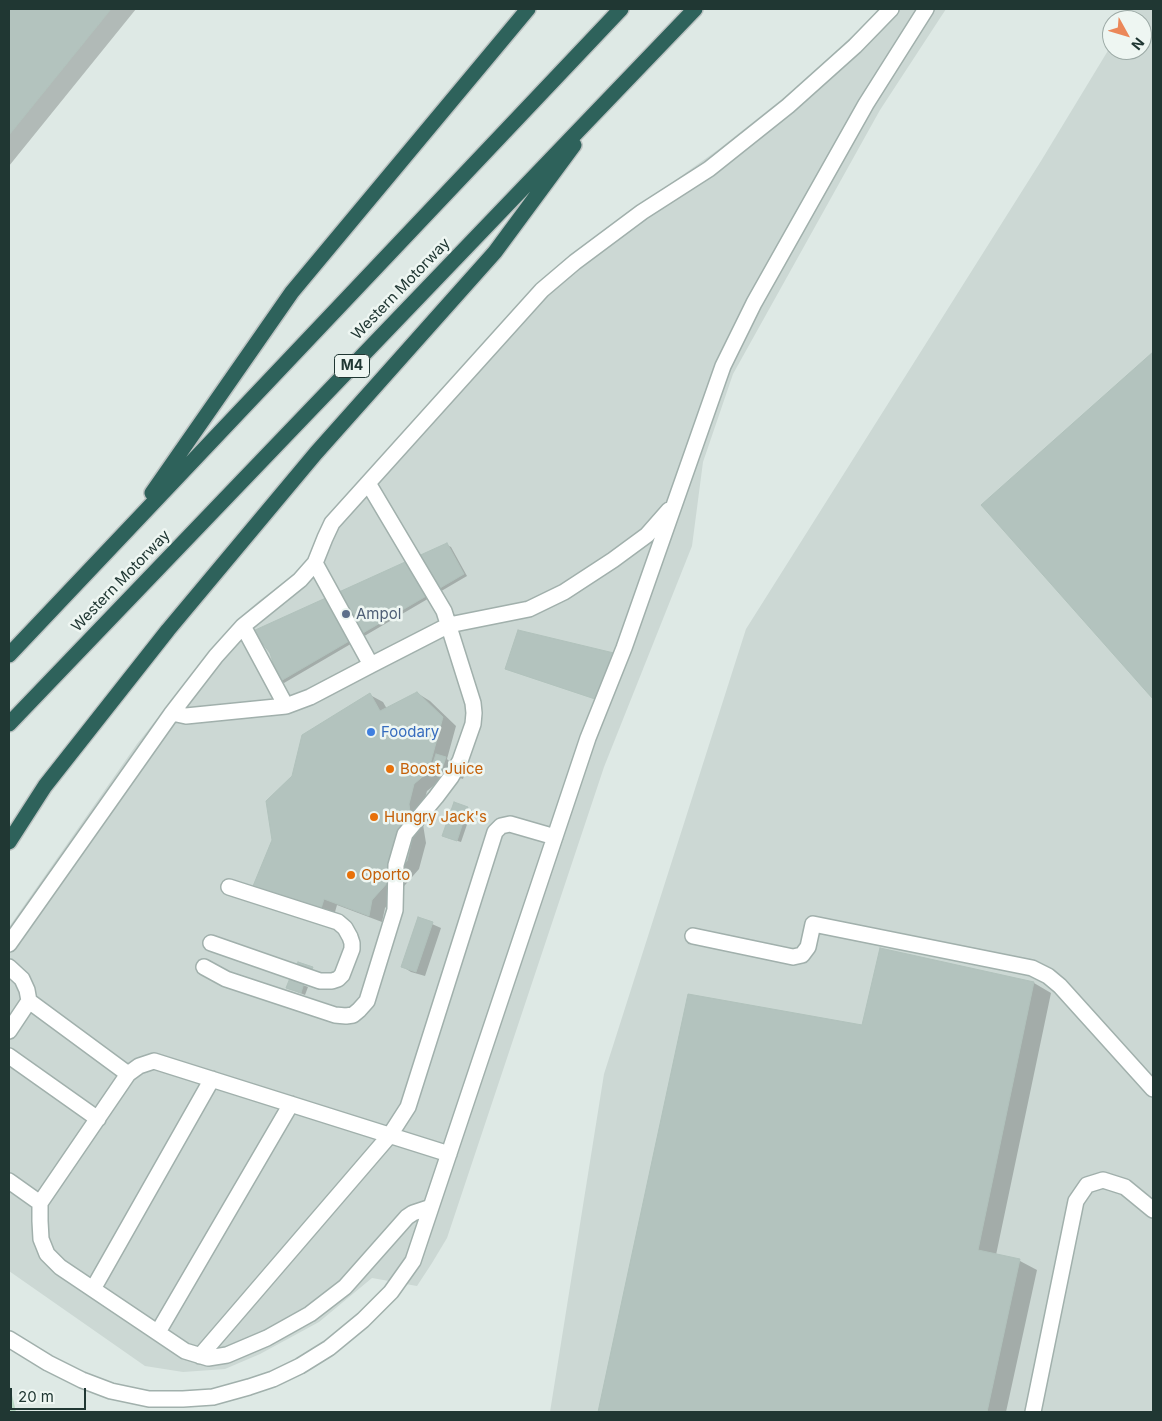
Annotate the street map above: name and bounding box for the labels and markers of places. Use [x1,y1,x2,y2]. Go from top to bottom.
place label: Ampol [356,605,401,623]
marker: Ampol [340,608,352,620]
place label: Foodary [381,723,439,741]
marker: Foodary [365,726,377,738]
place label: Boost Juice [400,760,483,778]
marker: Boost Juice [384,763,396,775]
place label: Hungry Jack's [384,808,487,826]
marker: Hungry Jack's [368,811,380,823]
place label: Oporto [361,866,410,884]
marker: Oporto [345,869,357,881]

